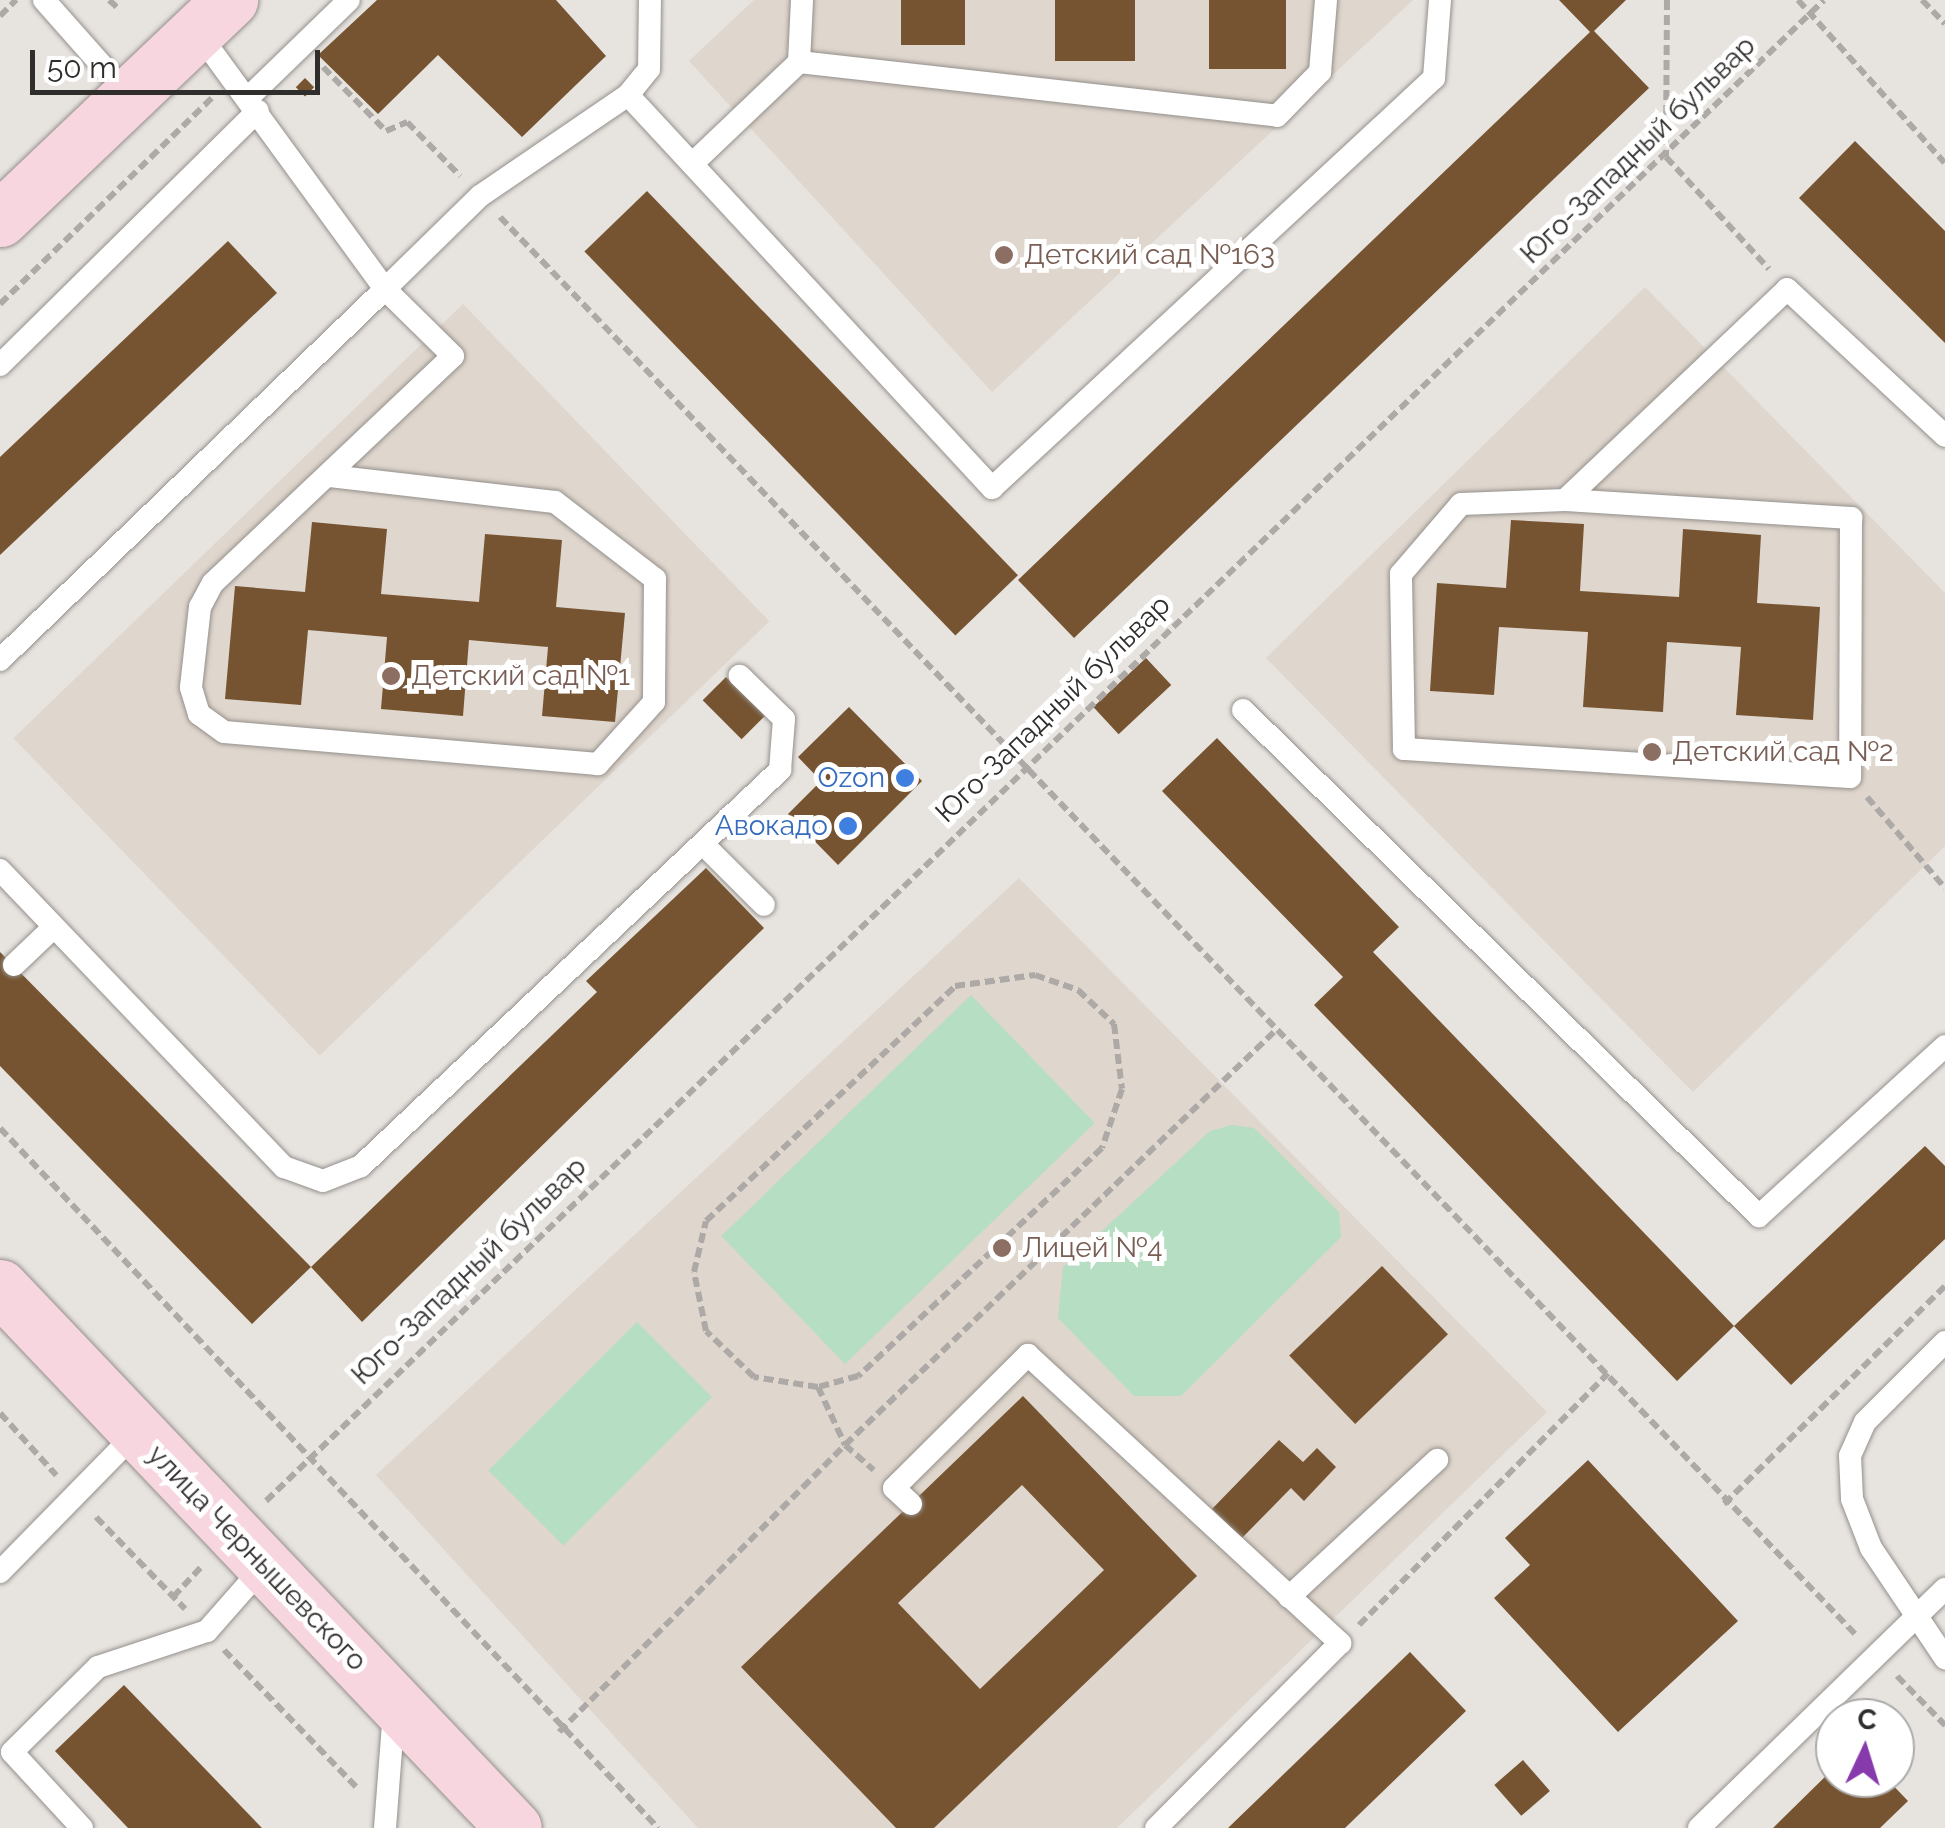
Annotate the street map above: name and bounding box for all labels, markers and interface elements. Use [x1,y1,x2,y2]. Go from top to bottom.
street label: Юго-Западный бульвар [1514,29,1762,271]
scale bar [35,30,325,92]
text: 50 m [47,50,117,85]
place label: Детский сад №163 [1024,238,1275,272]
marker: Детский сад №163 [993,244,1015,266]
street label: Юго-Западный бульвар [929,588,1177,830]
place label: Детский сад №1 [411,659,630,693]
marker: Детский сад №1 [380,665,402,687]
place label: Детский сад №2 [1672,735,1894,769]
marker: Детский сад №2 [1641,741,1663,763]
place label: Ozon [818,761,885,795]
marker: Ozon [894,767,916,789]
place label: Авокадо [715,809,828,843]
marker: Авокадо [837,815,859,837]
street label: Юго-Западный бульвар [345,1150,593,1392]
place label: Лицей №4 [1022,1231,1163,1265]
marker: Лицей №4 [991,1237,1013,1259]
street label: улица Чернышевского [140,1438,374,1678]
north arrow [1815,1698,1915,1798]
text: С [1856,1702,1878,1737]

